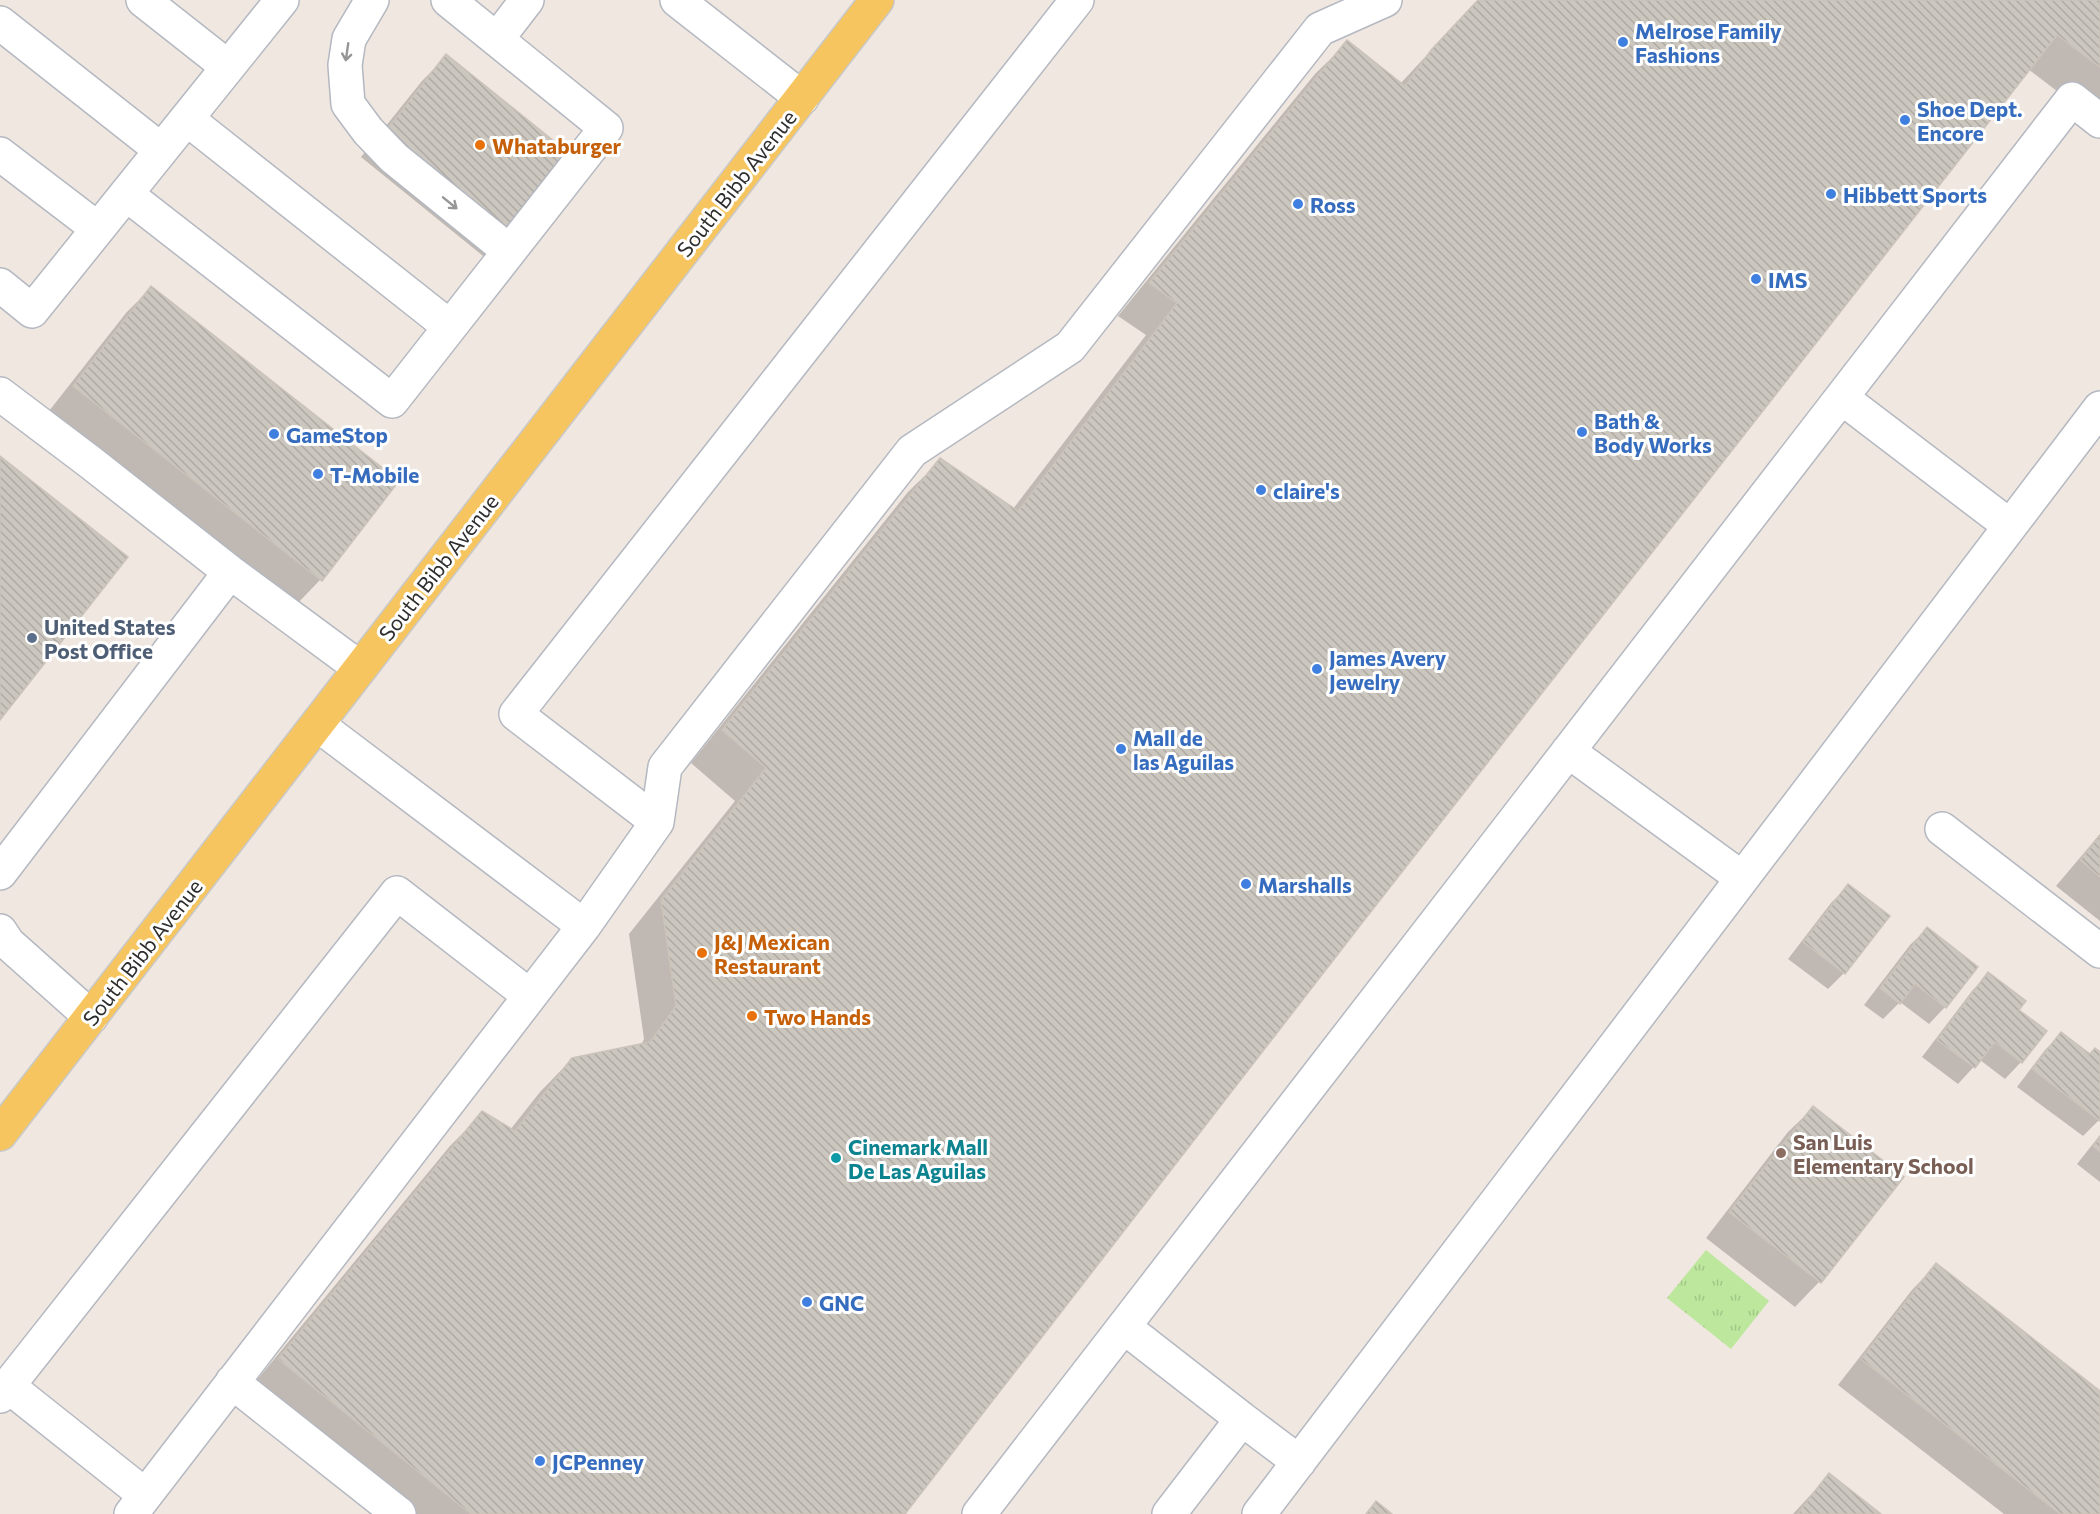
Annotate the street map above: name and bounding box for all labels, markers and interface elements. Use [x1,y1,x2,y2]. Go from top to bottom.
place label: Melrose Family Fashions [1635,18,1782,67]
marker: Melrose Family Fashions [1616,35,1630,49]
one-way arrow [341,42,352,61]
place label: Shoe Dept. Encore [1917,96,2023,145]
street label: South Bibb Avenue [671,105,801,261]
marker: Shoe Dept. Encore [1898,113,1912,127]
place label: Whataburger [492,133,622,158]
marker: Whataburger [473,138,487,152]
place label: Hibbett Sports [1843,182,1987,207]
marker: Hibbett Sports [1824,187,1838,201]
place label: Ross [1310,192,1356,217]
one-way arrow [441,196,457,209]
marker: Ross [1291,197,1305,211]
place label: IMS [1768,267,1807,292]
marker: IMS [1749,272,1763,286]
place label: Bath & Body Works [1594,408,1712,457]
place label: GameStop [286,422,388,447]
marker: Bath & Body Works [1575,425,1589,439]
marker: GameStop [267,427,281,441]
place label: T-Mobile [330,462,419,487]
marker: T-Mobile [311,467,325,481]
place label: claire's [1273,478,1340,503]
marker: claire's [1254,483,1268,497]
street label: South Bibb Avenue [373,489,503,645]
place label: United States Post Office [44,614,176,663]
marker: United States Post Office [25,631,39,645]
place label: James Avery Jewelry [1329,645,1447,694]
marker: James Avery Jewelry [1310,662,1324,676]
place label: Mall de las Aguilas [1133,725,1234,774]
marker: Mall de las Aguilas [1114,742,1128,756]
place label: Marshalls [1258,872,1352,897]
street label: South Bibb Avenue [77,874,207,1030]
marker: Marshalls [1239,877,1253,891]
place label: J&J Mexican Restaurant [714,929,830,978]
marker: J&J Mexican Restaurant [695,946,709,960]
place label: Two Hands [764,1004,871,1029]
marker: Two Hands [745,1009,759,1023]
place label: San Luis Elementary School [1793,1129,1974,1178]
place label: Cinemark Mall De Las Aguilas [848,1134,988,1183]
marker: San Luis Elementary School [1774,1146,1788,1160]
marker: Cinemark Mall De Las Aguilas [829,1151,843,1165]
place label: GNC [819,1290,864,1315]
marker: GNC [800,1295,814,1309]
place label: JCPenney [552,1449,644,1474]
marker: JCPenney [533,1454,547,1468]

